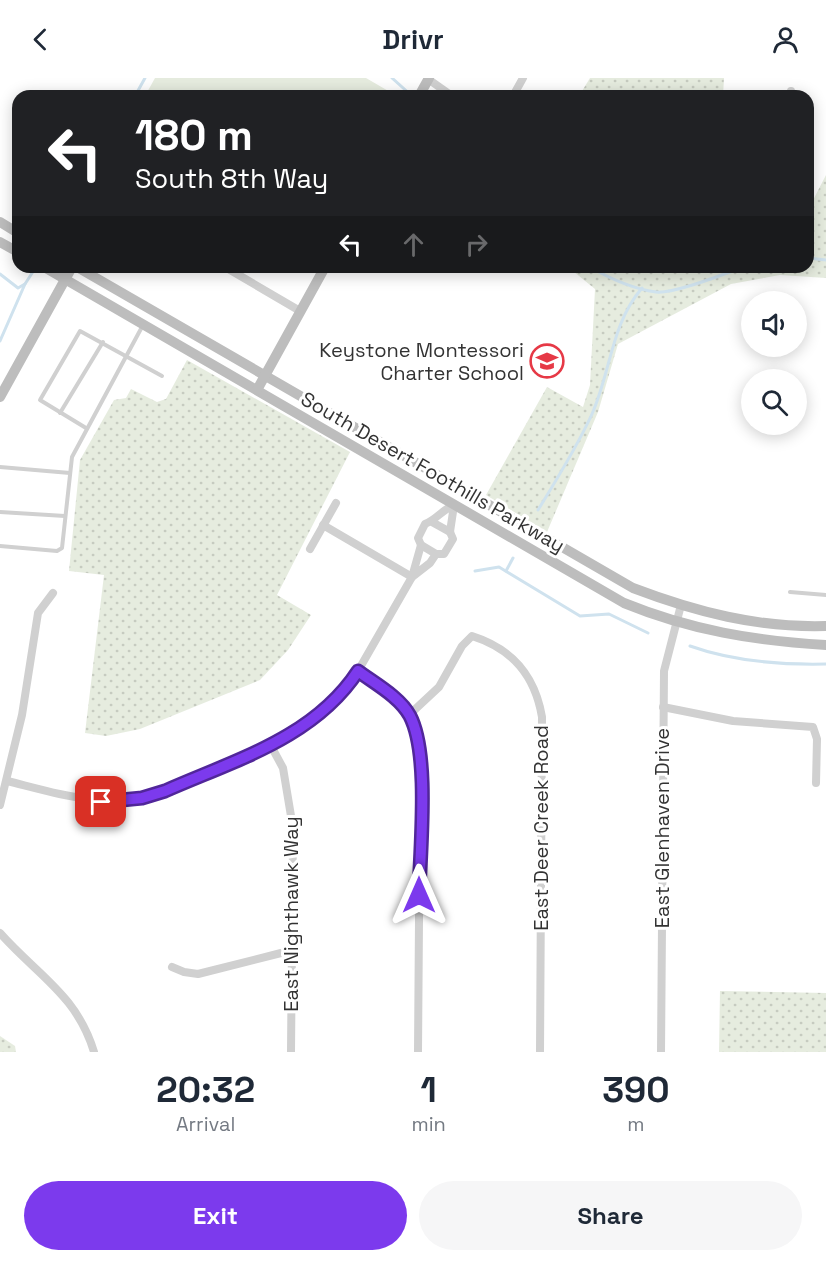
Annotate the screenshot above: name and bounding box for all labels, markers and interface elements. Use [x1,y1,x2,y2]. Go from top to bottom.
text: Drivr [382,22,444,57]
icon: back [24,23,57,56]
icon: person [769,23,802,56]
text: 180 m [135,109,253,162]
icon: left [36,114,114,192]
text: South 8th Way [135,161,328,196]
icon: left [334,228,367,261]
icon: ahead [397,228,430,261]
icon: right [460,228,493,261]
map controls [741,291,807,435]
button: sound [741,291,807,357]
place label: Keystone Montessori Charter School [319,337,524,386]
school or university icon: Keystone Montessori Charter School [529,343,565,379]
button: search [741,369,807,435]
street label: South Desert Foothills Parkway [296,386,570,558]
street label: East Deer Creek Road [528,725,554,931]
street label: East Glenhaven Drive [649,728,675,928]
pin [75,776,126,827]
icon: arrive [84,785,117,818]
street label: East Nighthawk Way [278,816,304,1012]
position arrow [387,863,451,927]
text: 20:32 [156,1067,255,1113]
text: 1 [420,1067,437,1113]
text: 390 [602,1067,670,1113]
text: Arrival [176,1111,235,1137]
text: min [411,1111,446,1137]
text: m [627,1111,645,1137]
button: Exit [24,1181,407,1250]
button: Share [419,1181,802,1250]

